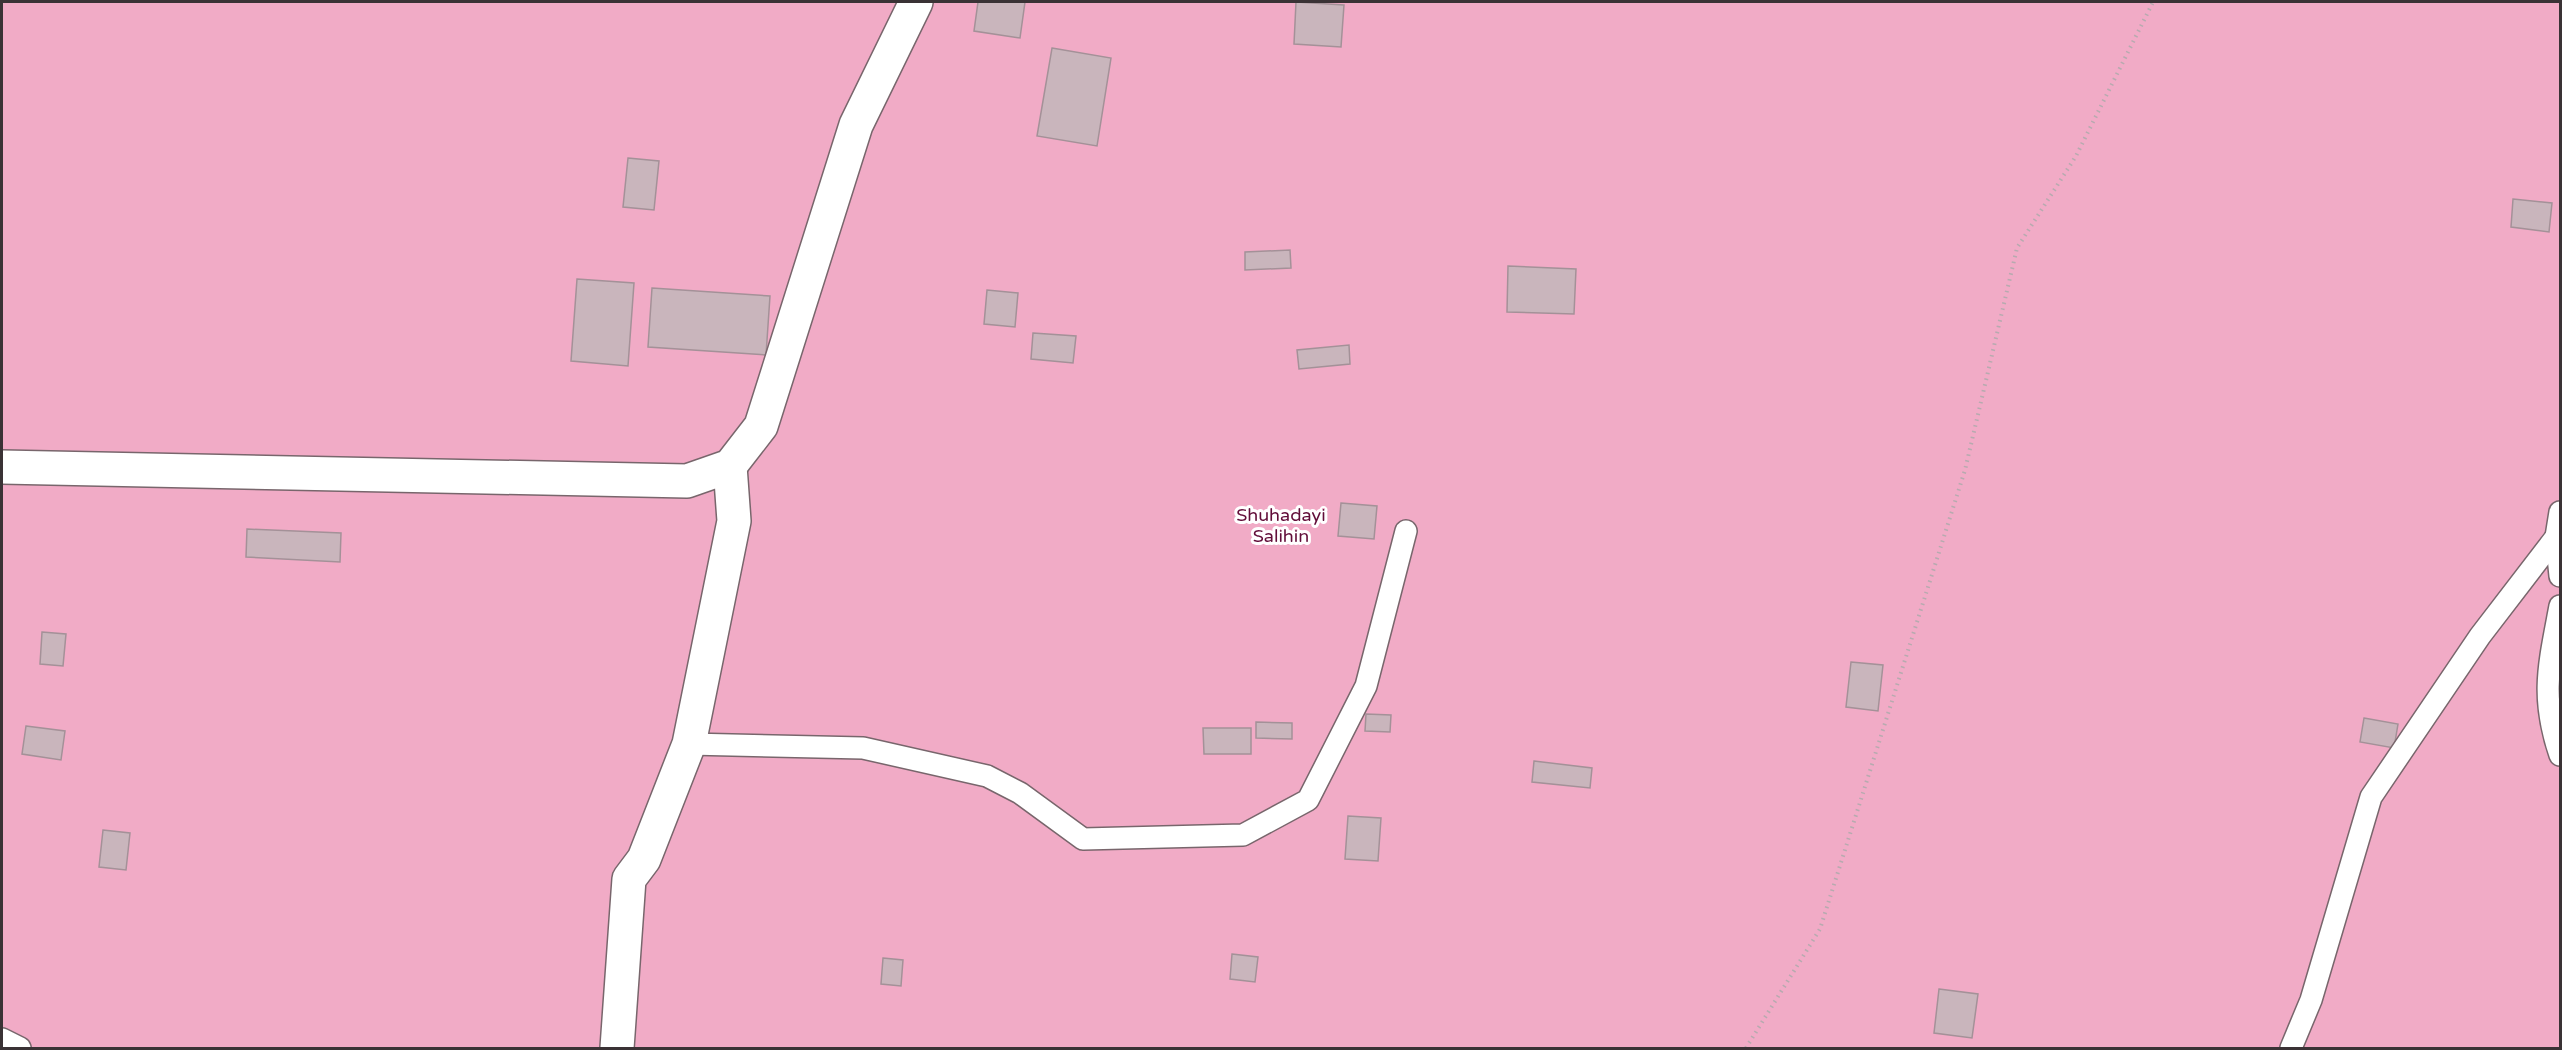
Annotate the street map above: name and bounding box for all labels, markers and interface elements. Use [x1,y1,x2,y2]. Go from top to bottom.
park label: Shuhadayi Salihin [1236,504,1326,547]

